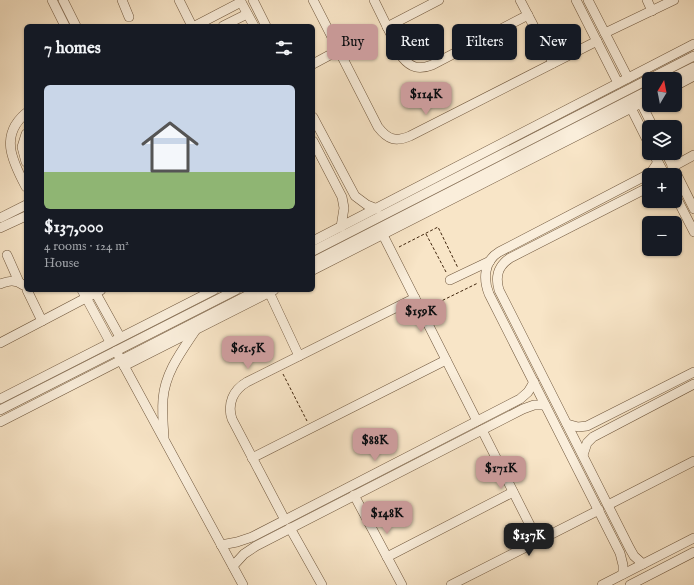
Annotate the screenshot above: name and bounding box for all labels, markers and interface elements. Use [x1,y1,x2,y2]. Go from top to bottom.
chip: Buy [327,24,378,60]
chip: Rent [386,24,444,60]
chip: Filters [452,24,517,60]
chip: New [525,24,581,60]
icon: filters [273,37,295,59]
text: 7 homes [44,38,101,59]
north arrow [642,72,682,112]
map controls [642,72,682,256]
pin: $114K [398,82,454,116]
text: $114K [410,86,442,103]
icon: home [134,111,206,183]
button: layers [642,120,682,160]
button: + [642,168,682,208]
button: − [642,216,682,256]
text: $137,000 [44,217,104,238]
text: 4 rooms · 124 m² [44,238,129,255]
text: House [44,255,79,272]
pin: $159K [393,299,449,333]
text: $159K [405,303,437,320]
pin: $61.5K [215,336,281,370]
text: $61.5K [231,340,265,357]
pin: $88K [351,428,399,462]
text: $88K [362,432,388,449]
pin: $171K [473,456,529,490]
text: $171K [485,460,517,477]
pin: $148K [359,501,415,535]
text: $148K [371,505,403,522]
pin: $137K [501,523,557,557]
text: $137K [513,527,545,544]

